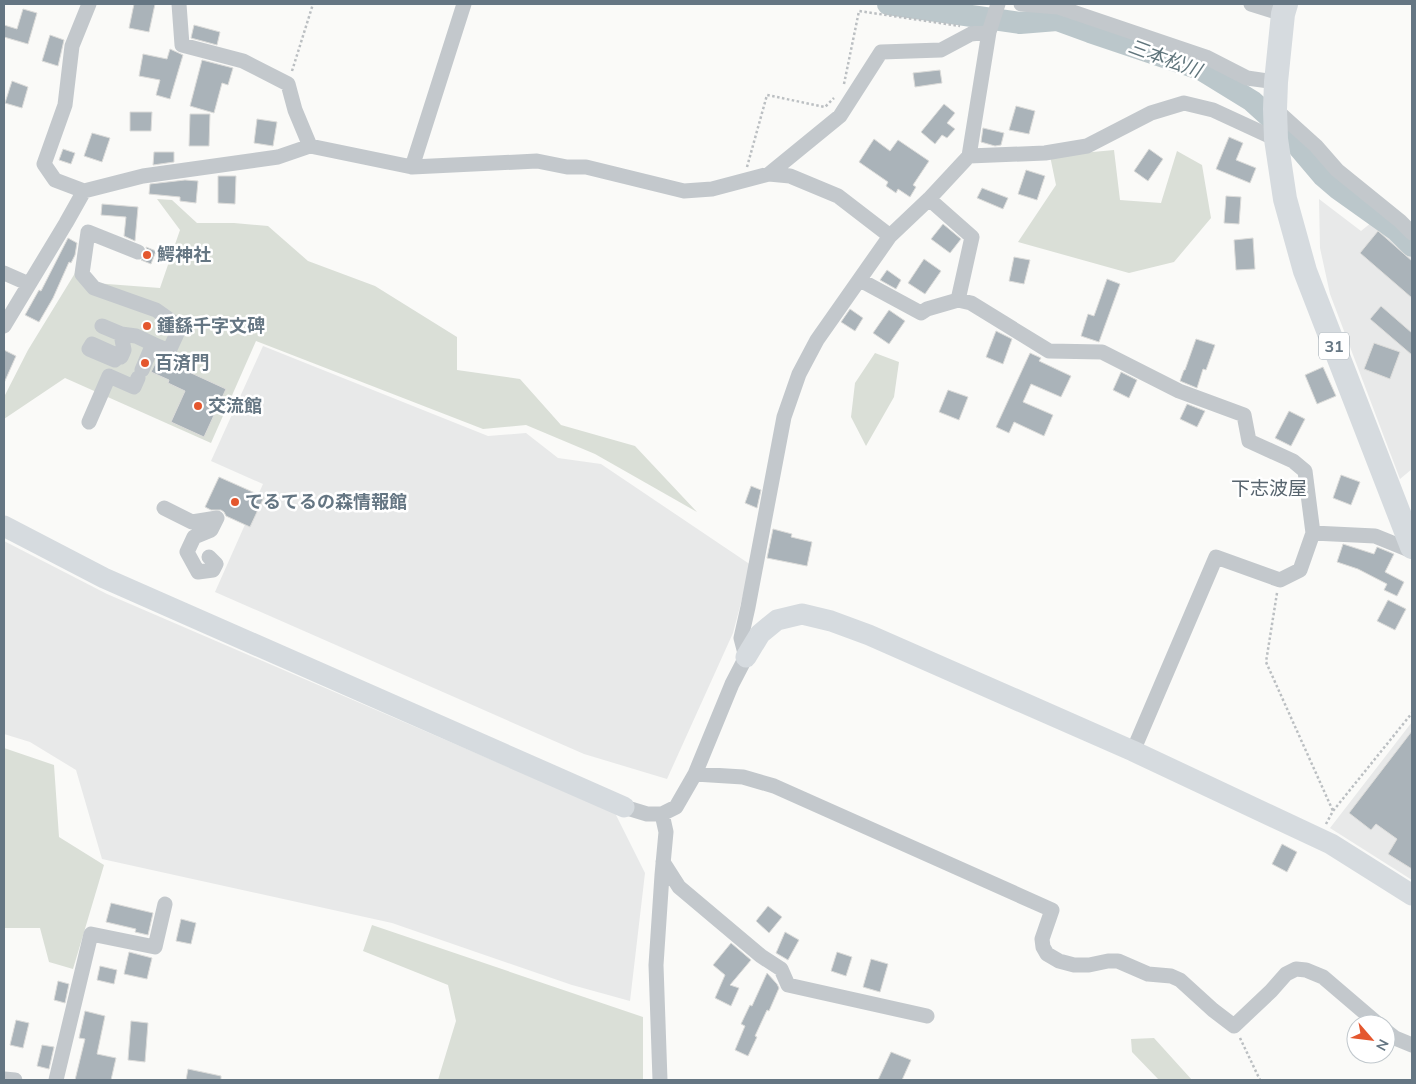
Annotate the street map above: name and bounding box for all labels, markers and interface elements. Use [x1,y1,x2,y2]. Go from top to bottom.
water label: 三本松川 [1125,34,1207,83]
place label: 鰐神社 [157,243,211,266]
marker: 鰐神社 [141,249,153,261]
place label: 鍾繇千字文碑 [156,314,265,337]
marker: 鍾繇千字文碑 [141,320,153,332]
road number: 31 [1319,332,1349,360]
place label: 百済門 [155,351,209,374]
marker: 百済門 [139,357,151,369]
place label: 交流館 [208,394,262,417]
marker: 交流館 [192,400,204,412]
district label: 下志波屋 [1231,476,1307,500]
place label: てるてるの森情報館 [245,490,407,513]
marker: てるてるの森情報館 [229,496,241,508]
north arrow [1346,1014,1396,1064]
text: N [1372,1036,1393,1054]

